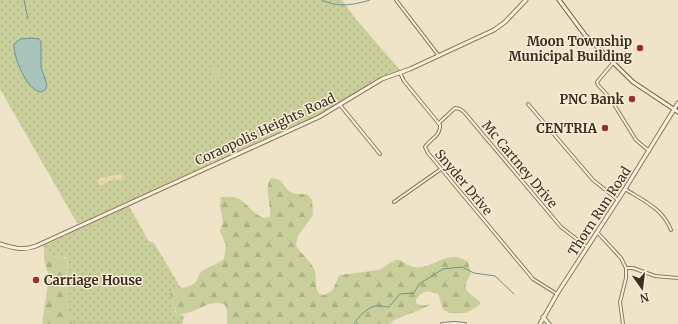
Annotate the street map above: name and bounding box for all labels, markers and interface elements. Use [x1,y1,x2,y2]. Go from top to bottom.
place label: Moon Township Municipal Building [509,33,632,65]
marker: Moon Township Municipal Building [635,43,645,53]
street label: Coraopolis Heights Road [192,89,338,169]
place label: PNC Bank [560,91,625,108]
marker: PNC Bank [627,94,637,104]
street label: Mc Cartney Drive [478,117,561,212]
place label: CENTRIA [536,120,598,137]
marker: CENTRIA [600,123,610,133]
street label: Snyder Drive [431,146,496,219]
street label: Thorn Run Road [564,163,635,259]
north arrow [622,268,662,308]
place label: Carriage House [44,272,142,289]
marker: Carriage House [31,275,41,285]
text: N [638,290,650,306]

